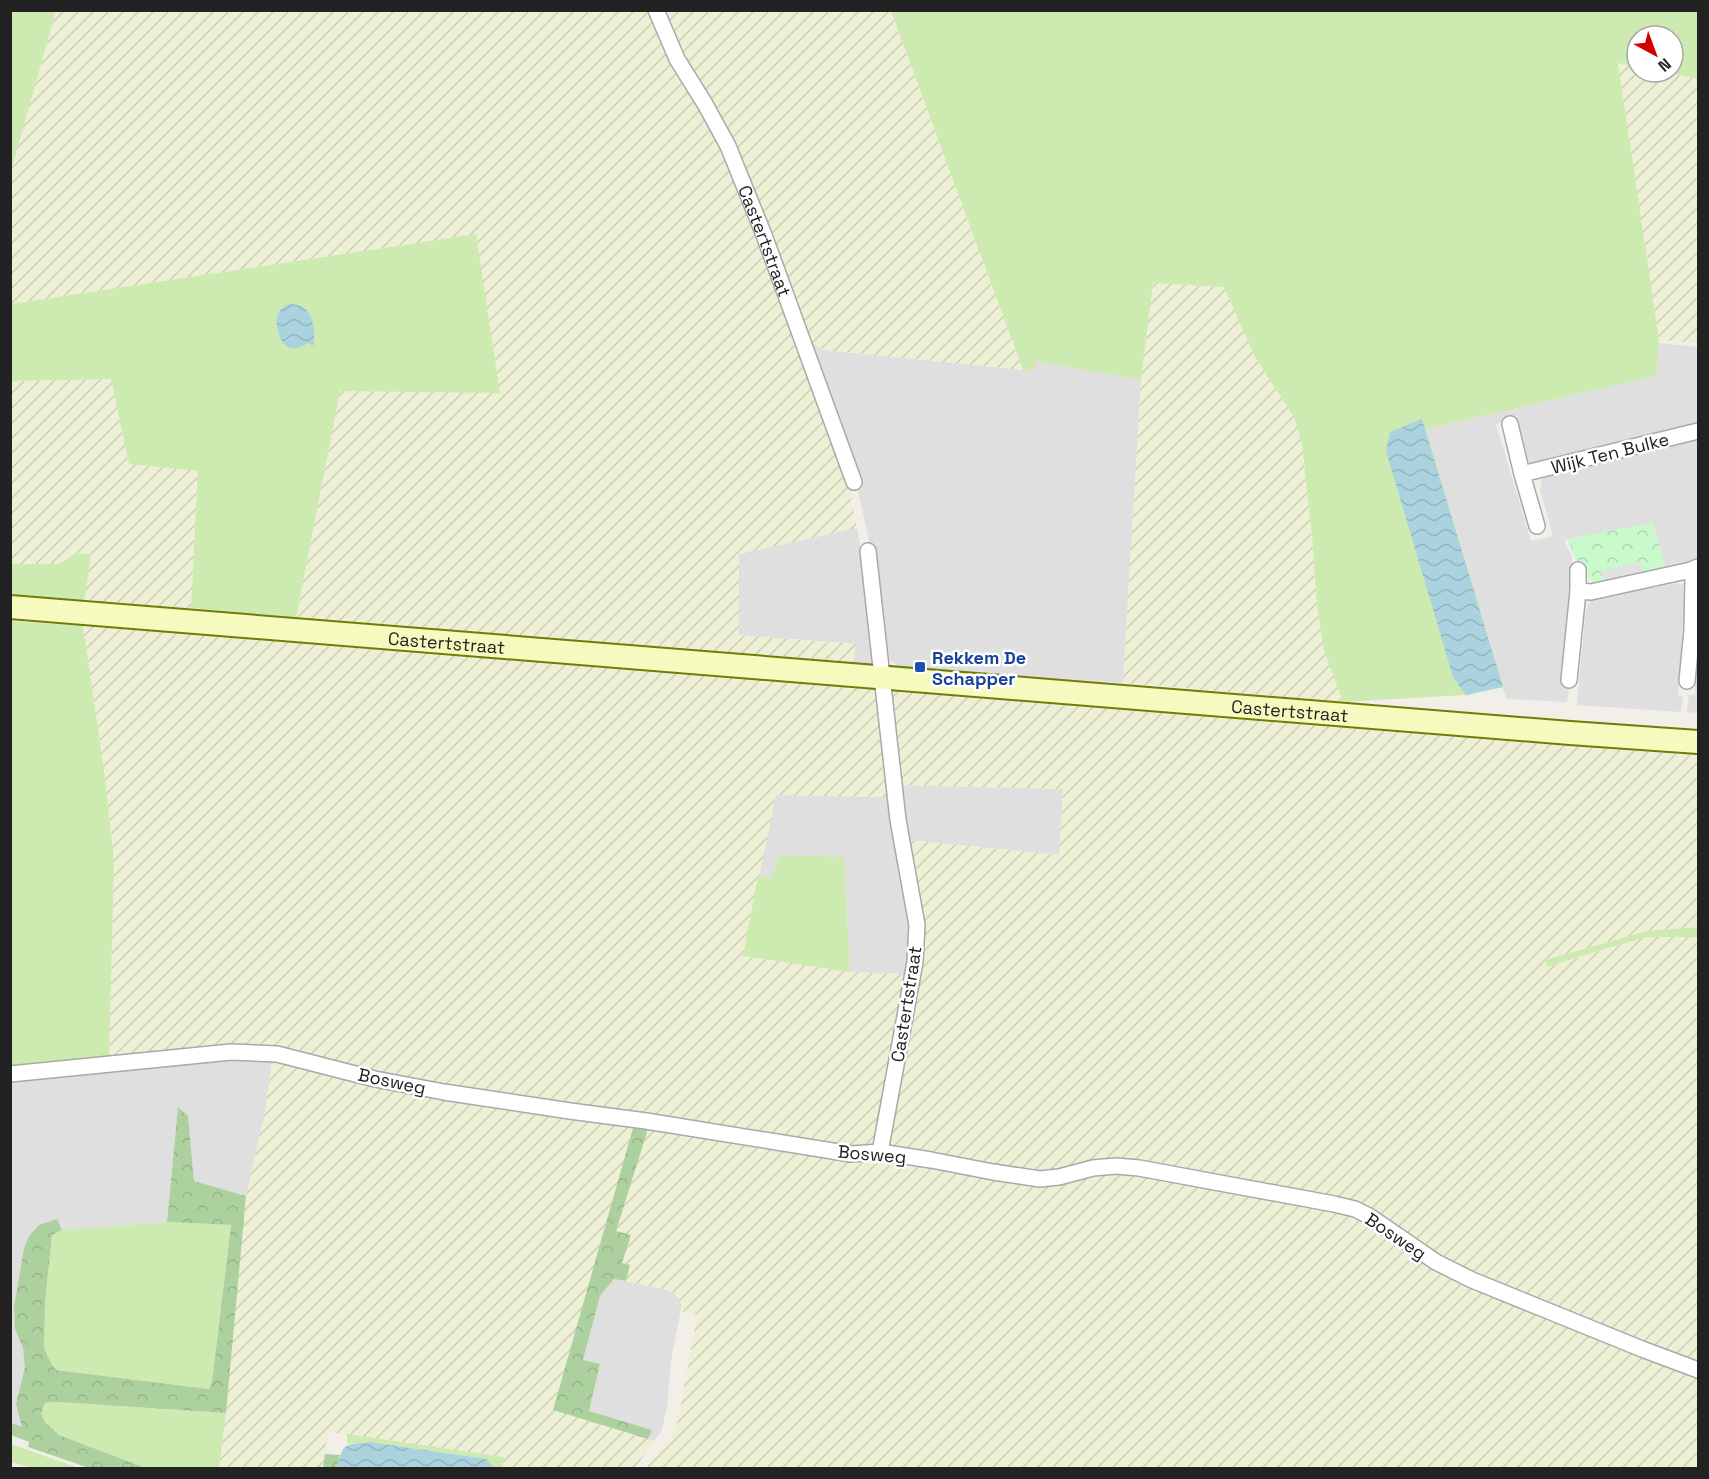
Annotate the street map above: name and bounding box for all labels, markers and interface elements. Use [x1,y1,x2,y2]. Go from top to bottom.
north arrow [1625,24,1685,84]
text: N [1654,53,1675,76]
street label: Castertstraat [734,182,797,299]
street label: Wijk Ten Bulke [1549,427,1671,479]
street label: Castertstraat [387,626,506,658]
place label: Rekkem De Schapper [932,646,1026,690]
marker: Rekkem De Schapper [913,660,927,674]
street label: Castertstraat [1230,694,1349,727]
street label: Castertstraat [885,944,927,1064]
street label: Bosweg [356,1063,428,1099]
street label: Bosweg [837,1140,907,1168]
street label: Bosweg [1361,1207,1431,1265]

